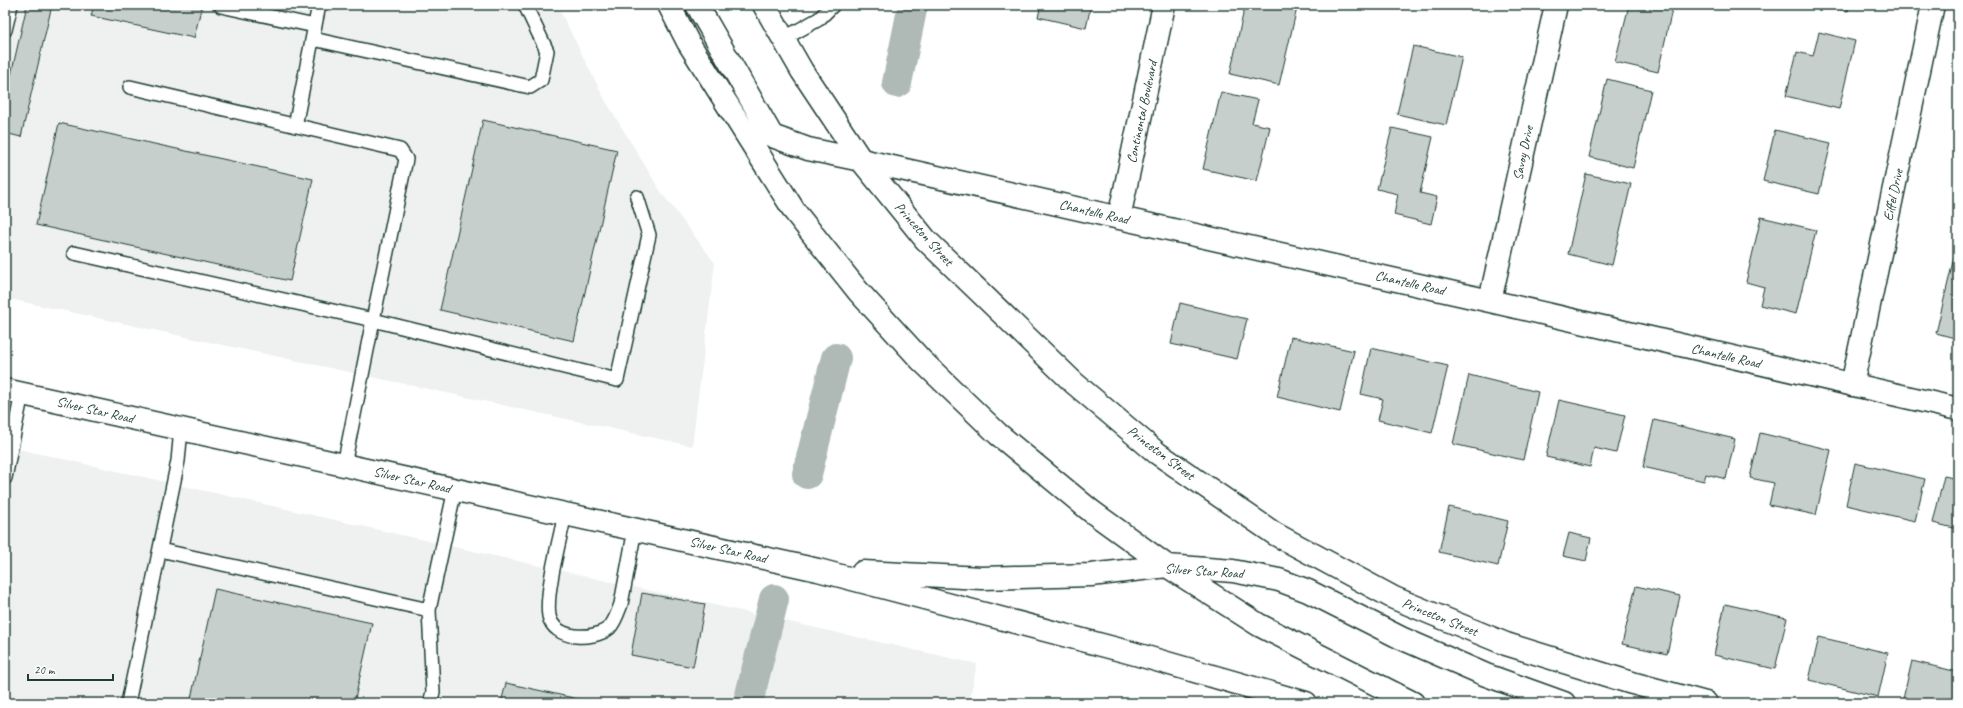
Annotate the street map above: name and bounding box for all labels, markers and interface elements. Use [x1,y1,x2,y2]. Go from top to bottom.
street label: Continental Boulevard [1123,57,1162,165]
street label: Savoy Drive [1509,123,1537,182]
street label: Eiffel Drive [1879,166,1907,222]
street label: Chantelle Road [1058,196,1133,229]
street label: Princeton Street [891,199,958,270]
street label: Chantelle Road [1374,267,1449,300]
street label: Chantelle Road [1690,340,1765,373]
street label: Silver Star Road [55,393,138,428]
street label: Princeton Street [1124,422,1199,485]
street label: Silver Star Road [372,463,455,498]
street label: Silver Star Road [688,533,771,568]
street label: Silver Star Road [1164,560,1246,582]
street label: Princeton Street [1400,594,1481,640]
scale bar [28,656,113,682]
text: 20 m [34,662,56,678]

